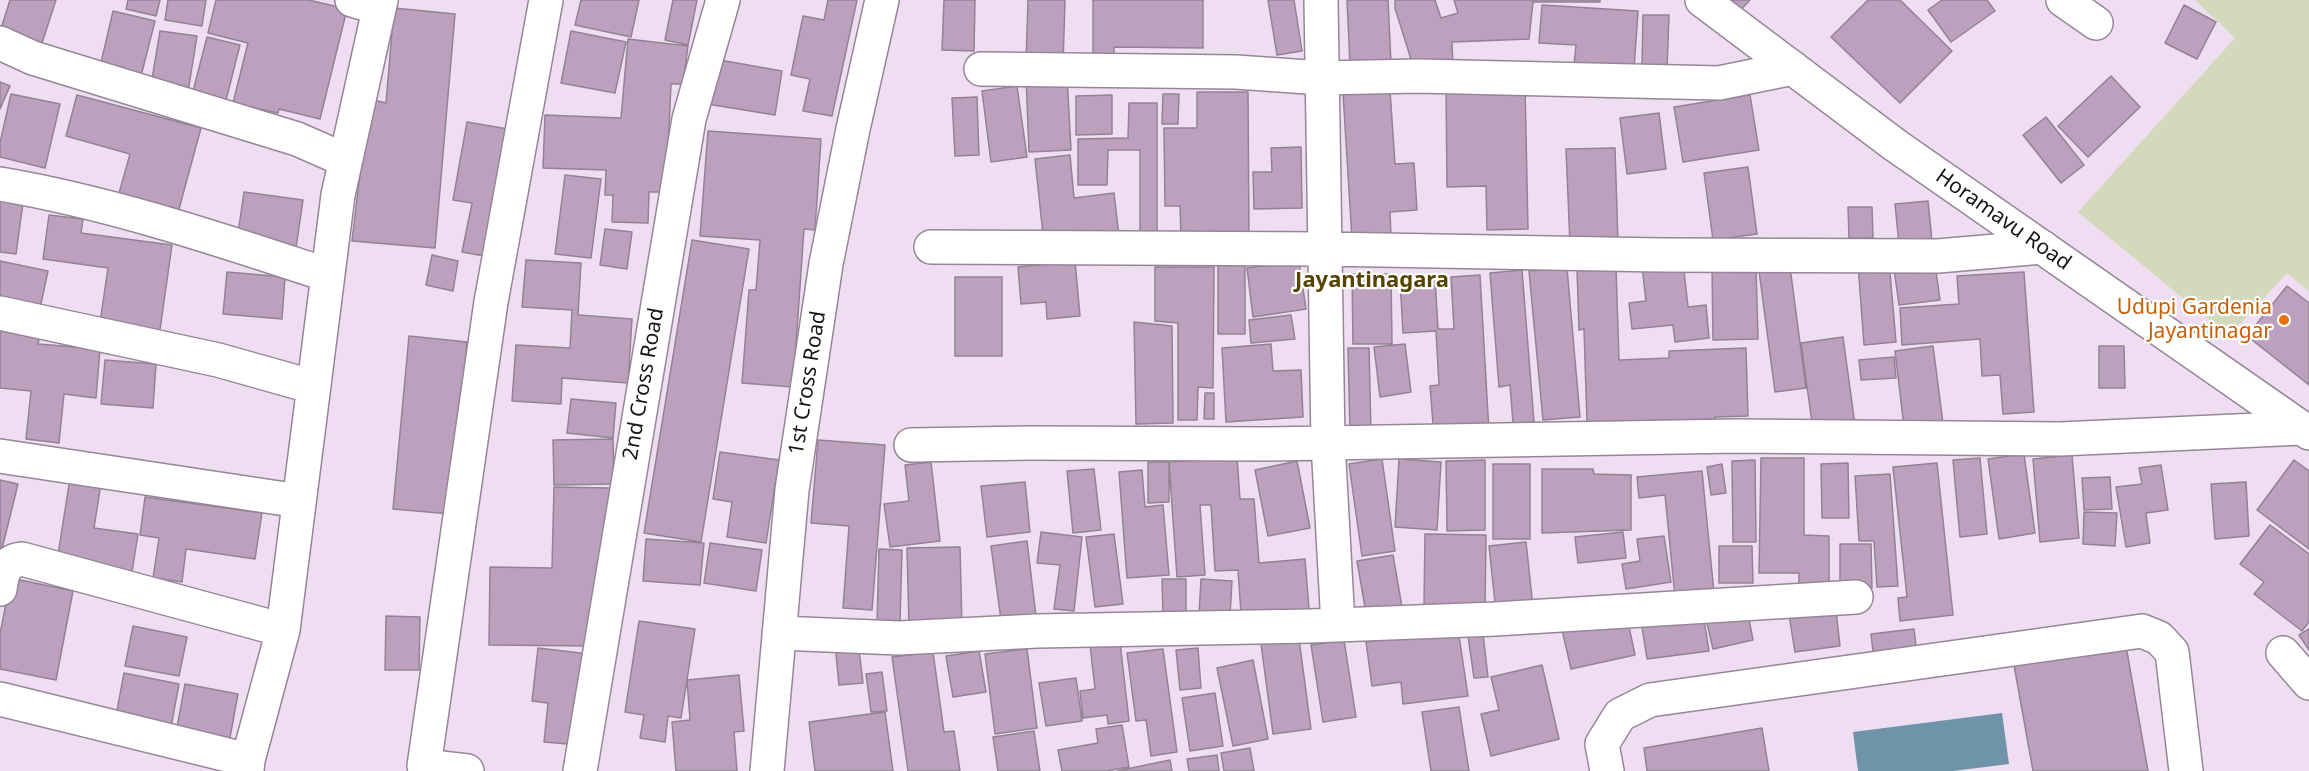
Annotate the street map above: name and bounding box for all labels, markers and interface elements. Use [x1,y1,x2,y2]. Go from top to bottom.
street label: Horamavu Road [1931,164,2075,276]
district label: Jayantinagara [1295,268,1449,294]
place label: Udupi Gardenia Jayantinagar [2117,295,2272,345]
street label: 2nd Cross Road [618,306,670,462]
street label: 1st Cross Road [784,309,832,457]
marker: Udupi Gardenia Jayantinagar [2277,313,2291,327]

